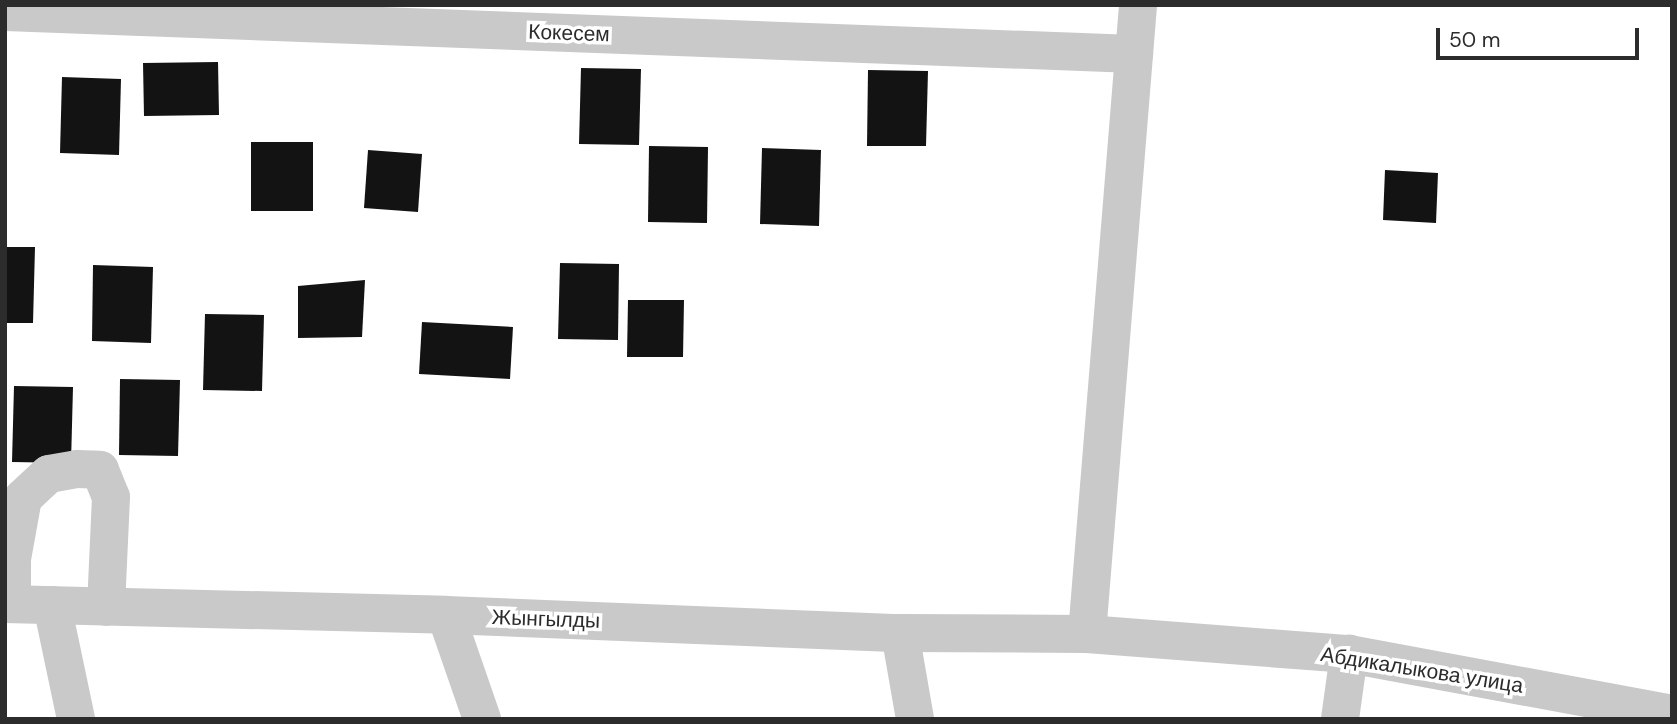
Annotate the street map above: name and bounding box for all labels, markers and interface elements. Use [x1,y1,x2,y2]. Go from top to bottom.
scale bar [1439,14,1642,58]
street label: Кокесем [528,19,610,47]
text: 50 m [1449,26,1500,54]
street label: Жынгылды [491,605,601,633]
street label: Абдикалыкова улица [1319,642,1525,698]

